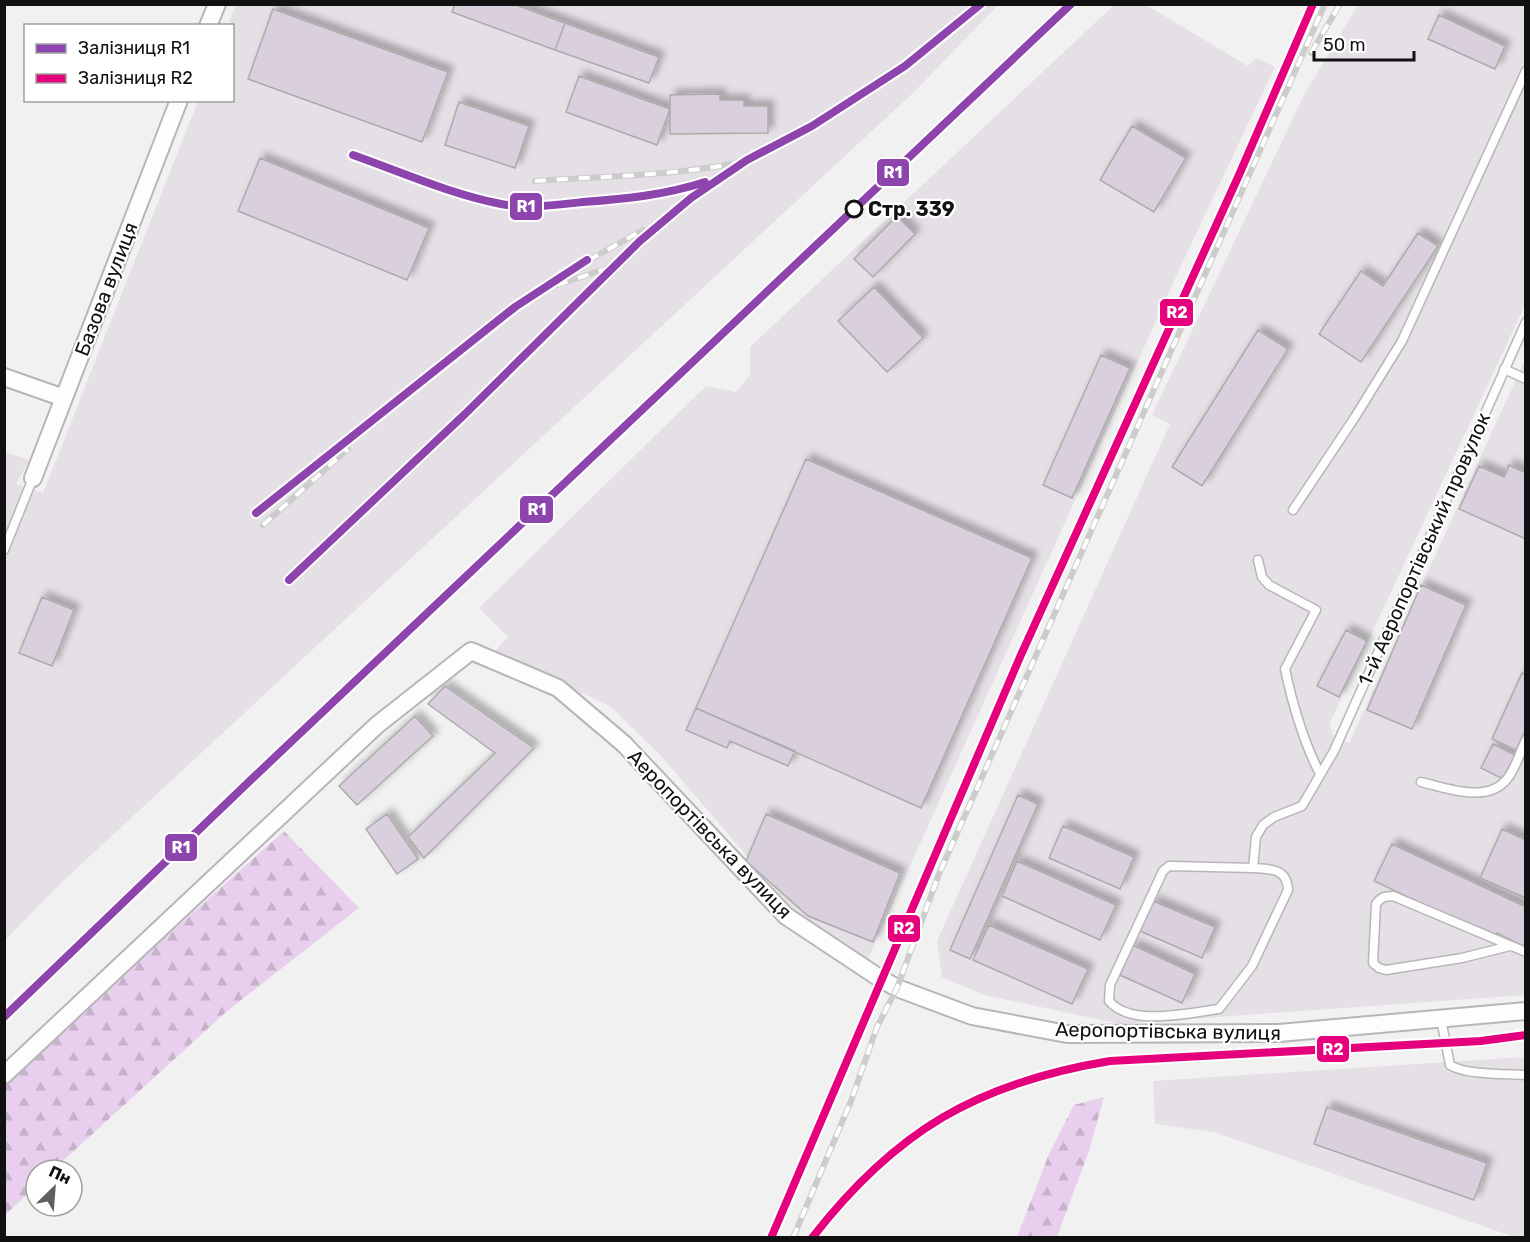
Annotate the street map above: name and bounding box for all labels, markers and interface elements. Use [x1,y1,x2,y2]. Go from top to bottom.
legend [24,24,234,102]
scale bar [1314,24,1414,62]
text: 50 m [1323,34,1366,56]
text: Залізниця R1 [78,37,190,59]
text: Залізниця R2 [78,67,193,89]
line badge: R1 [876,158,910,187]
text: R1 [883,163,903,182]
line badge: R1 [509,192,543,221]
text: R1 [516,197,536,216]
place label: Стр. 339 [868,197,955,221]
marker: Стр. 339 [845,200,863,218]
street label: Базова вулиця [69,219,143,359]
line badge: R2 [1159,298,1194,327]
text: R2 [1166,303,1188,322]
street label: 1-й Аеропортівський провулок [1353,408,1495,689]
line badge: R1 [519,495,554,524]
text: R1 [527,500,547,519]
street label: Аеропортівська вулиця [623,744,797,924]
line badge: R1 [164,833,198,862]
text: R1 [171,838,191,857]
line badge: R2 [887,914,921,943]
text: R2 [893,919,915,938]
street label: Аеропортівська вулиця [1055,1017,1281,1045]
line badge: R2 [1316,1035,1350,1063]
text: R2 [1322,1040,1344,1059]
north arrow [24,1158,84,1218]
text: Пн [46,1162,74,1188]

